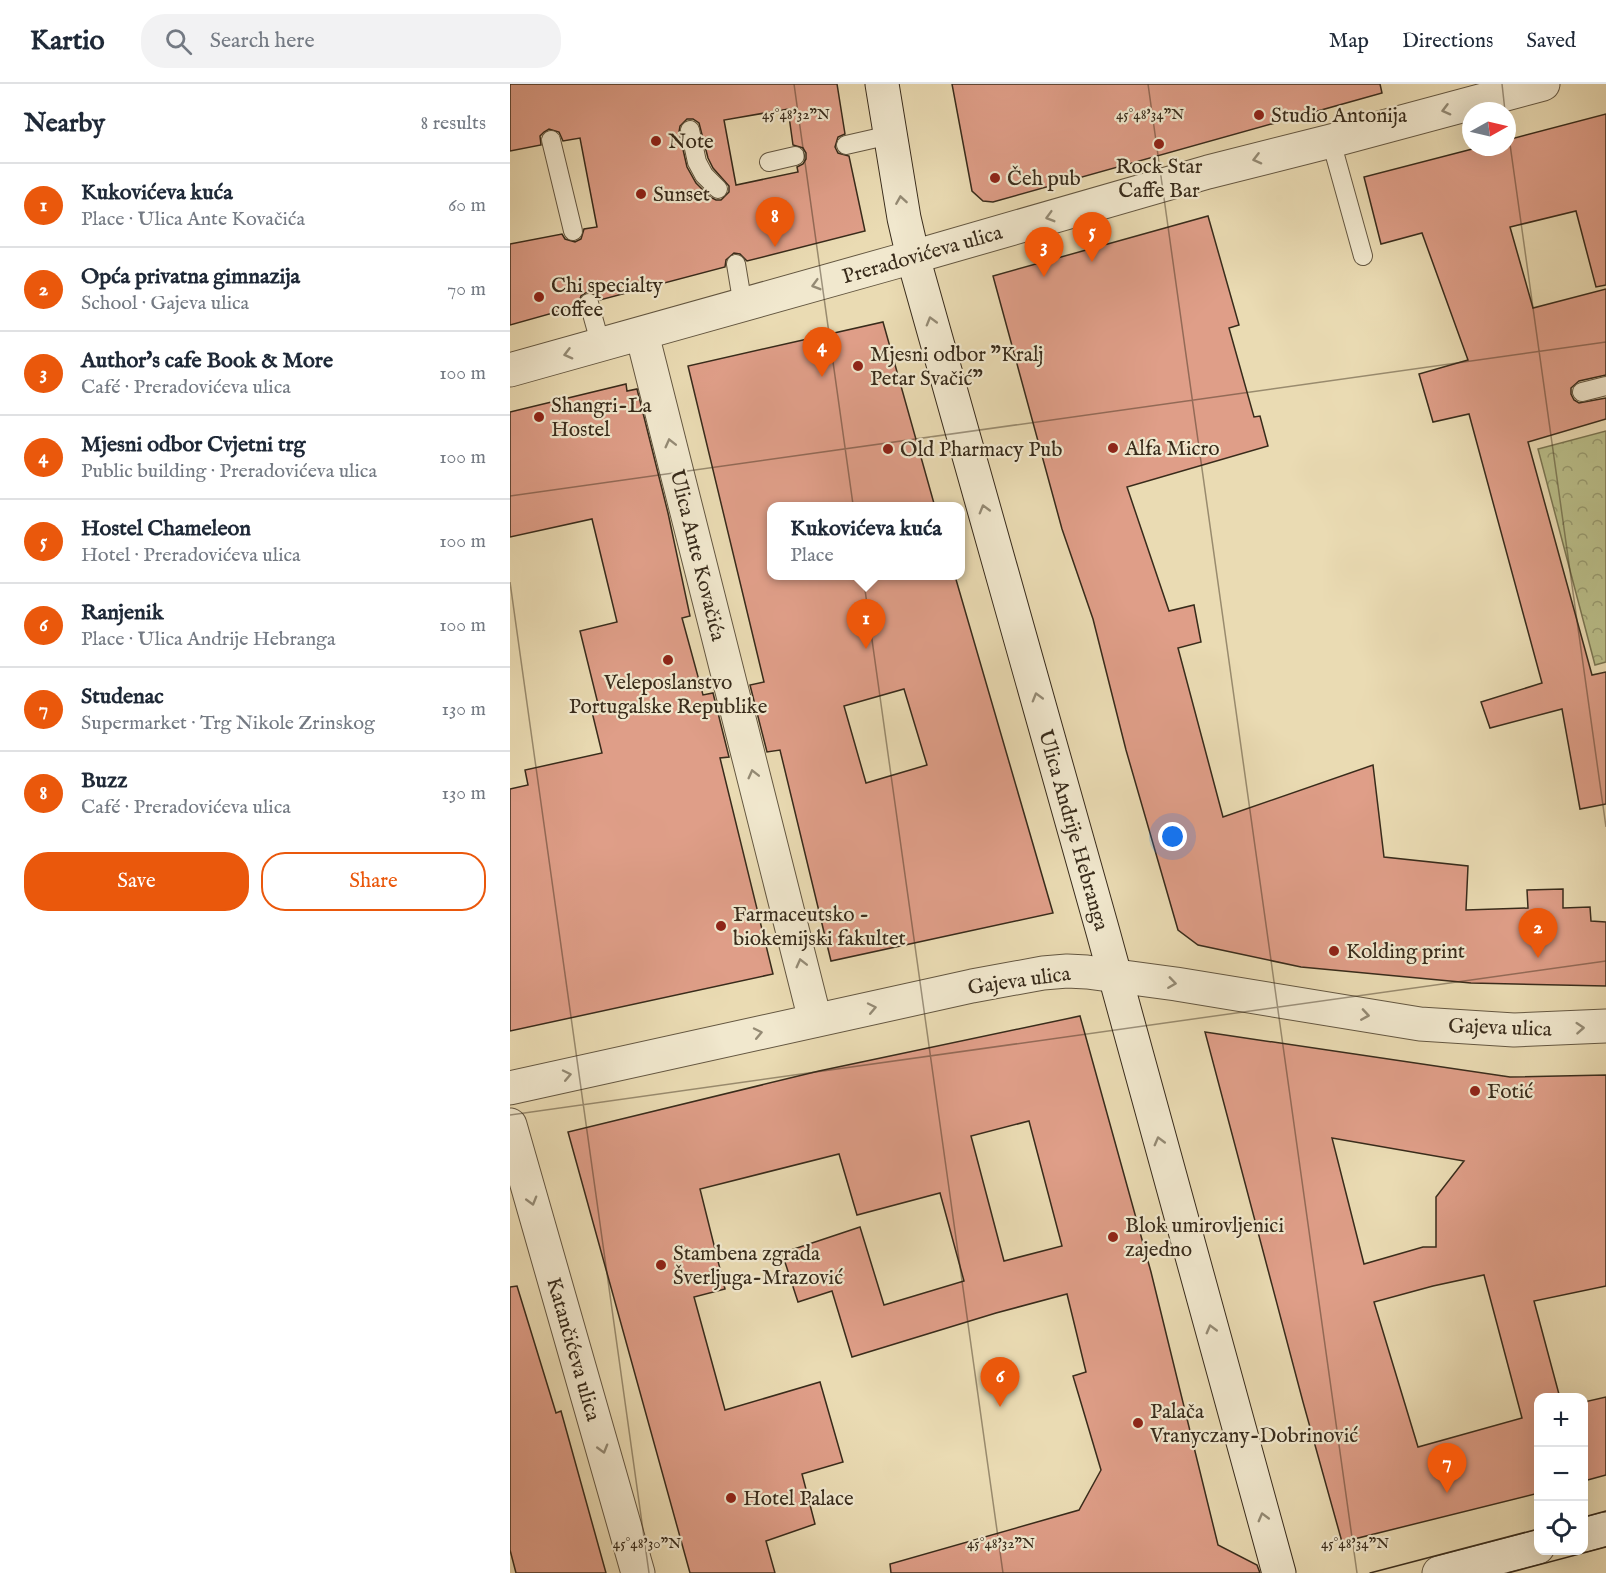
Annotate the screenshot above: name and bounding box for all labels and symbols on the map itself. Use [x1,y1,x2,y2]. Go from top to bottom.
north arrow [1462,102,1516,156]
place label: Studio Antonija [1271,103,1408,130]
one-way arrow [1441,103,1451,116]
text: 45°48'32"N [762,105,830,124]
text: 45°48'34"N [1116,105,1184,124]
marker: Studio Antonija [1252,108,1266,122]
place label: Note [668,129,714,156]
marker: Note [649,134,663,148]
marker: Rock Star Caffe Bar [1152,137,1166,151]
one-way arrow [1252,152,1262,165]
place label: Rock Star Caffe Bar [1116,154,1203,205]
place label: Čeh pub [1007,165,1081,193]
marker: Čeh pub [988,171,1002,185]
place label: Sunset [653,182,710,209]
marker: Sunset [634,187,648,201]
one-way arrow [895,195,908,205]
pin: 8 [756,198,794,247]
one-way arrow [1046,210,1056,222]
pin: 5 [1072,212,1112,262]
street label: Preradovićeva ulica [839,219,1006,291]
pin: 3 [1024,228,1064,277]
place label: Chi specialty coffee [551,273,663,324]
one-way arrow [812,278,822,290]
marker: Chi specialty coffee [532,290,546,304]
one-way arrow [926,316,939,326]
pin: 4 [802,328,842,377]
place label: Mjesni odbor "Kralj Petar Svačić" [870,342,1044,393]
one-way arrow [563,347,573,360]
marker: Mjesni odbor "Kralj Petar Svačić" [851,359,865,373]
place label: Shangri-La Hostel [551,393,653,444]
marker: Shangri-La Hostel [532,410,546,424]
place label: Alfa Micro [1124,436,1220,463]
place label: Old Pharmacy Pub [900,437,1062,464]
one-way arrow [665,438,677,448]
marker: Alfa Micro [1106,441,1120,455]
marker: Old Pharmacy Pub [881,442,895,456]
street label: Ulica Ante Kovačića [662,467,731,645]
one-way arrow [979,504,991,515]
pin: 1 [846,600,886,649]
marker: Veleposlanstvo Portugalske Republike [661,653,675,667]
place label: Veleposlanstvo Portugalske Republike [569,670,768,721]
one-way arrow [1031,692,1044,702]
street label: Ulica Andrije Hebranga [1031,727,1114,935]
one-way arrow [748,769,761,779]
your location [1158,822,1187,851]
place label: Farmaceutsko - biokemijski fakultet [733,902,906,953]
pin: 2 [1518,908,1558,958]
marker: Farmaceutsko - biokemijski fakultet [714,919,728,933]
place label: Kolding print [1346,939,1465,966]
marker: Kolding print [1327,944,1341,958]
one-way arrow [795,959,808,969]
street label: Gajeva ulica [966,961,1073,1002]
one-way arrow [1167,977,1177,989]
one-way arrow [867,1002,877,1015]
one-way arrow [1360,1008,1369,1020]
street label: Gajeva ulica [1448,1013,1553,1044]
one-way arrow [1575,1022,1584,1035]
one-way arrow [752,1027,762,1040]
one-way arrow [562,1069,572,1082]
place label: Fotić [1487,1079,1533,1106]
marker: Fotić [1468,1084,1482,1098]
one-way arrow [1154,1136,1167,1146]
one-way arrow [525,1195,537,1206]
place label: Blok umirovljenici zajedno [1125,1213,1284,1264]
marker: Blok umirovljenici zajedno [1106,1230,1120,1244]
place label: Stambena zgrada Šverljuga-Mrazović [673,1241,843,1292]
marker: Stambena zgrada Šverljuga-Mrazović [654,1258,668,1272]
street label: Katančićeva ulica [539,1274,606,1425]
one-way arrow [1206,1324,1218,1335]
pin: 6 [980,1358,1020,1407]
place label: Palača Vranyczany-Dobrinović [1149,1399,1358,1450]
marker: Palača Vranyczany-Dobrinović [1131,1416,1145,1430]
one-way arrow [595,1444,608,1454]
pin: 7 [1428,1444,1466,1493]
place label: Hotel Palace [743,1486,854,1513]
marker: Hotel Palace [724,1491,738,1505]
one-way arrow [1258,1512,1270,1523]
text: 45°48'30"N [613,1534,681,1553]
text: 45°48'32"N [967,1534,1035,1553]
text: 45°48'34"N [1321,1534,1389,1553]

